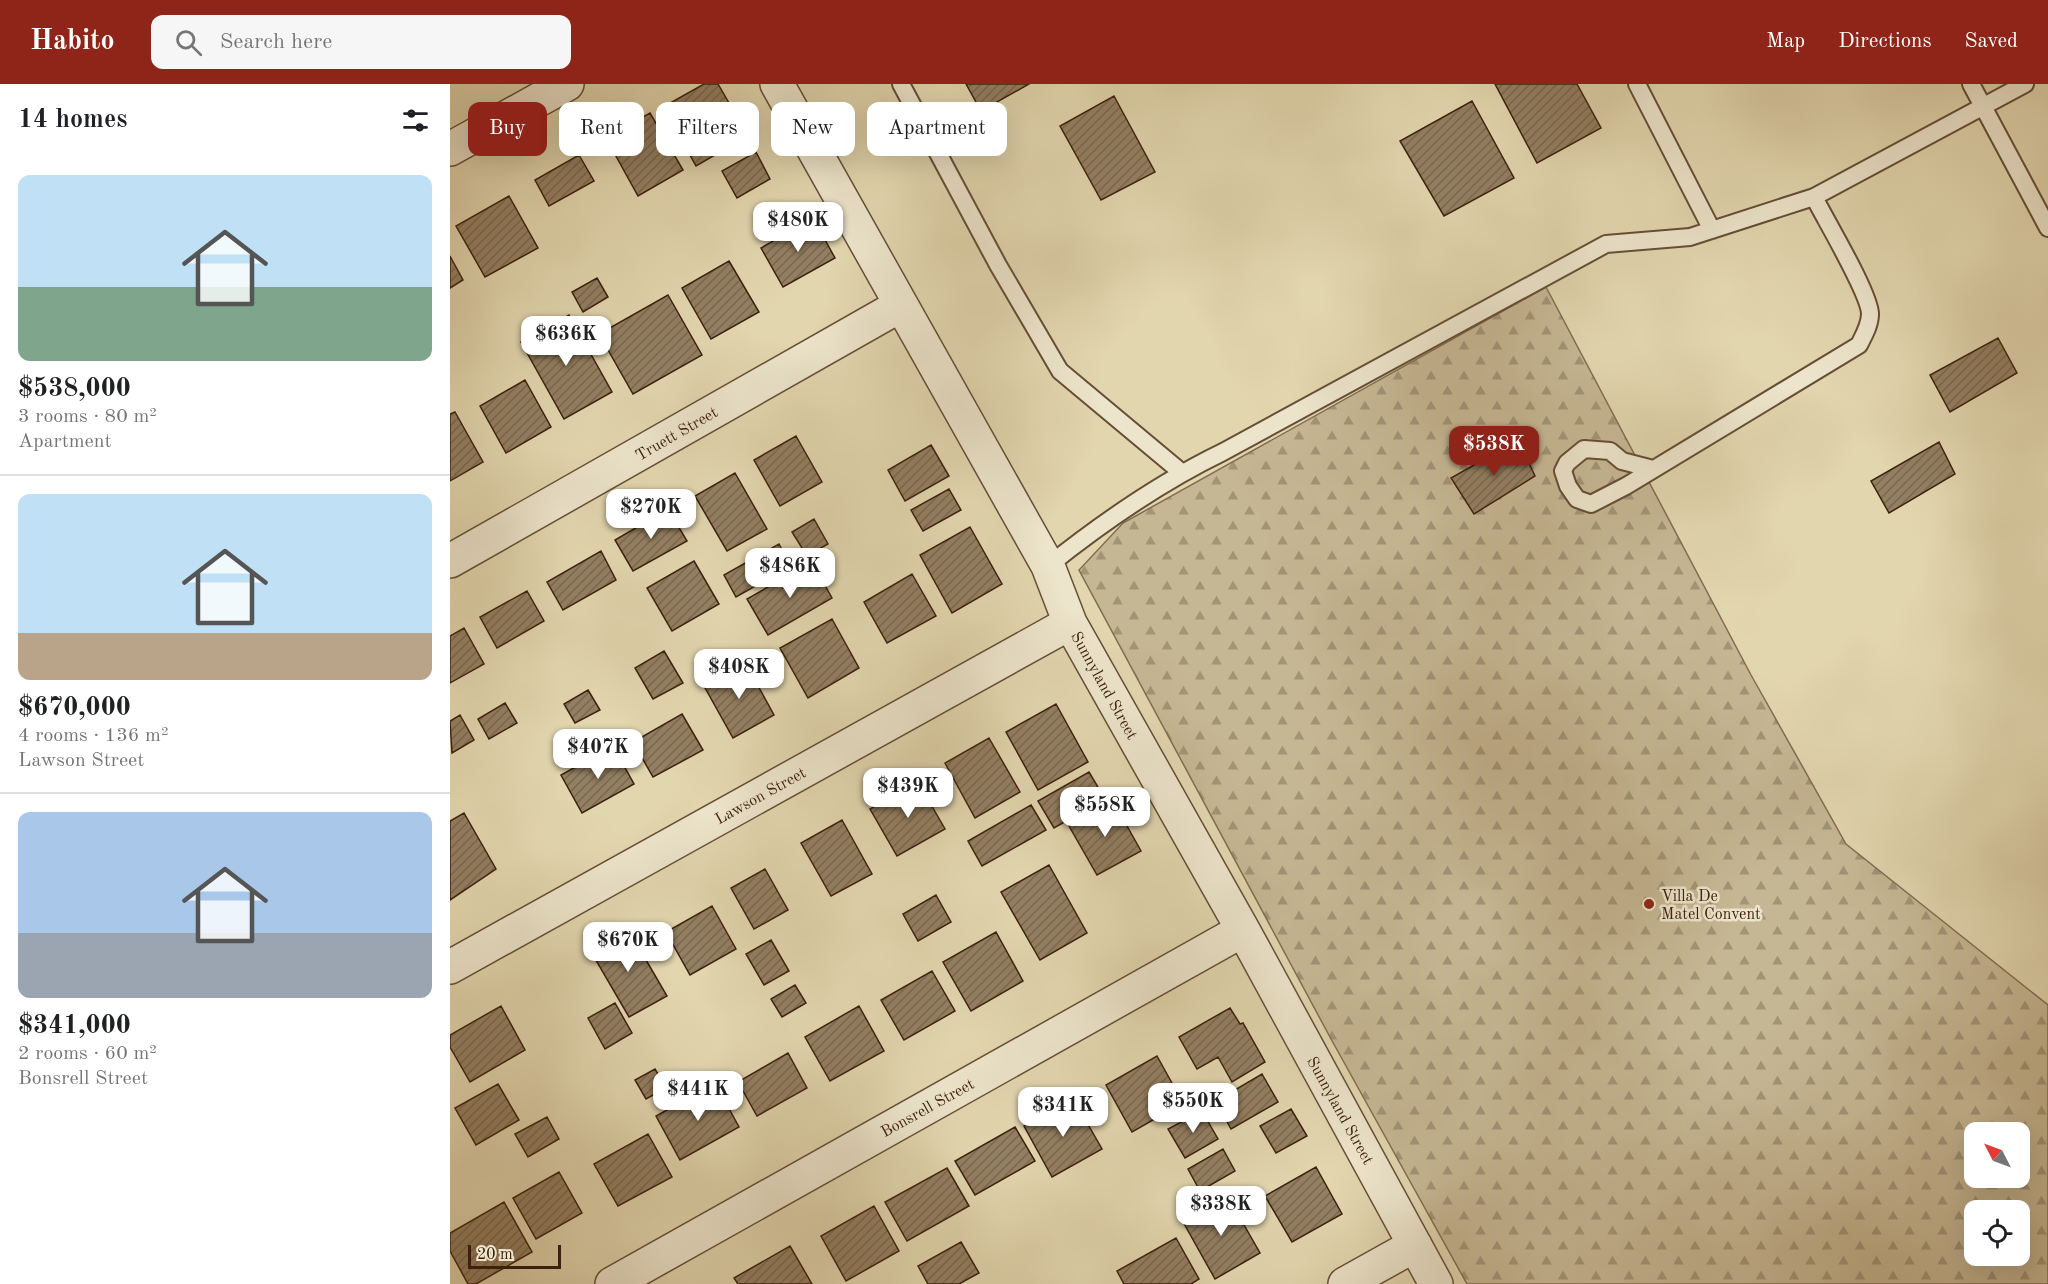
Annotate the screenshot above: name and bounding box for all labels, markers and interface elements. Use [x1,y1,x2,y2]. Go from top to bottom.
search box [151,15,571,69]
icon: search [172,26,205,59]
text: Habito [30,28,115,56]
text: Search here [220,31,332,53]
text: Map [1766,31,1805,52]
text: Directions [1838,31,1932,52]
text: Saved [1965,31,2018,52]
chip: Buy [468,102,547,156]
chip: Rent [559,102,644,156]
chip: Filters [656,102,759,156]
chip: New [771,102,855,156]
chip: Apartment [867,102,1007,156]
icon: filters [399,104,432,137]
text: 14 homes [18,107,127,133]
pin: $480K [756,202,840,253]
text: $480K [767,211,829,231]
icon: home [171,214,279,322]
pin: $636K [524,316,608,367]
text: $636K [535,325,597,345]
text: $538,000 [18,376,131,402]
street label: Truett Street [633,405,721,465]
text: 3 rooms · 80 m² [18,407,157,427]
pin: $538K [1452,426,1536,477]
text: Apartment [18,432,112,452]
text: $538K [1463,435,1525,455]
pin: $270K [609,489,693,540]
text: $270K [620,498,682,518]
icon: home [171,533,279,641]
pin: $486K [748,548,832,599]
text: $486K [759,557,821,577]
street label: Sunnyland Street [1067,629,1140,743]
pin: $408K [697,649,781,700]
text: $408K [708,658,770,678]
text: $670,000 [18,695,131,721]
text: 4 rooms · 136 m² [18,726,168,746]
pin: $407K [556,729,640,780]
text: $407K [567,738,629,758]
text: Lawson Street [18,751,144,771]
street label: Lawson Street [713,765,809,828]
pin: $439K [866,768,950,819]
text: $439K [877,777,939,797]
pin: $558K [1063,787,1147,838]
text: $558K [1074,796,1136,816]
icon: home [171,851,279,959]
place label: Villa De Matel Convent [1661,889,1761,923]
marker: Villa De Matel Convent [1642,897,1656,911]
pin: $670K [586,922,670,973]
text: $670K [597,931,659,951]
text: $341,000 [18,1013,131,1039]
text: 2 rooms · 60 m² [18,1044,157,1064]
street label: Sunnyland Street [1303,1054,1376,1168]
text: Bonsrell Street [18,1069,148,1089]
pin: $441K [656,1071,740,1122]
street label: Bonsrell Street [879,1076,978,1141]
text: $441K [667,1080,729,1100]
pin: $550K [1151,1083,1235,1134]
pin: $341K [1021,1087,1105,1138]
text: $550K [1162,1092,1224,1112]
text: $341K [1032,1096,1094,1116]
north arrow [1964,1122,2030,1188]
map controls [1964,1122,2030,1266]
pin: $338K [1179,1186,1263,1237]
text: $338K [1190,1195,1252,1215]
button: locate [1964,1200,2030,1266]
scale bar [468,1242,561,1270]
text: 20 m [477,1247,513,1263]

